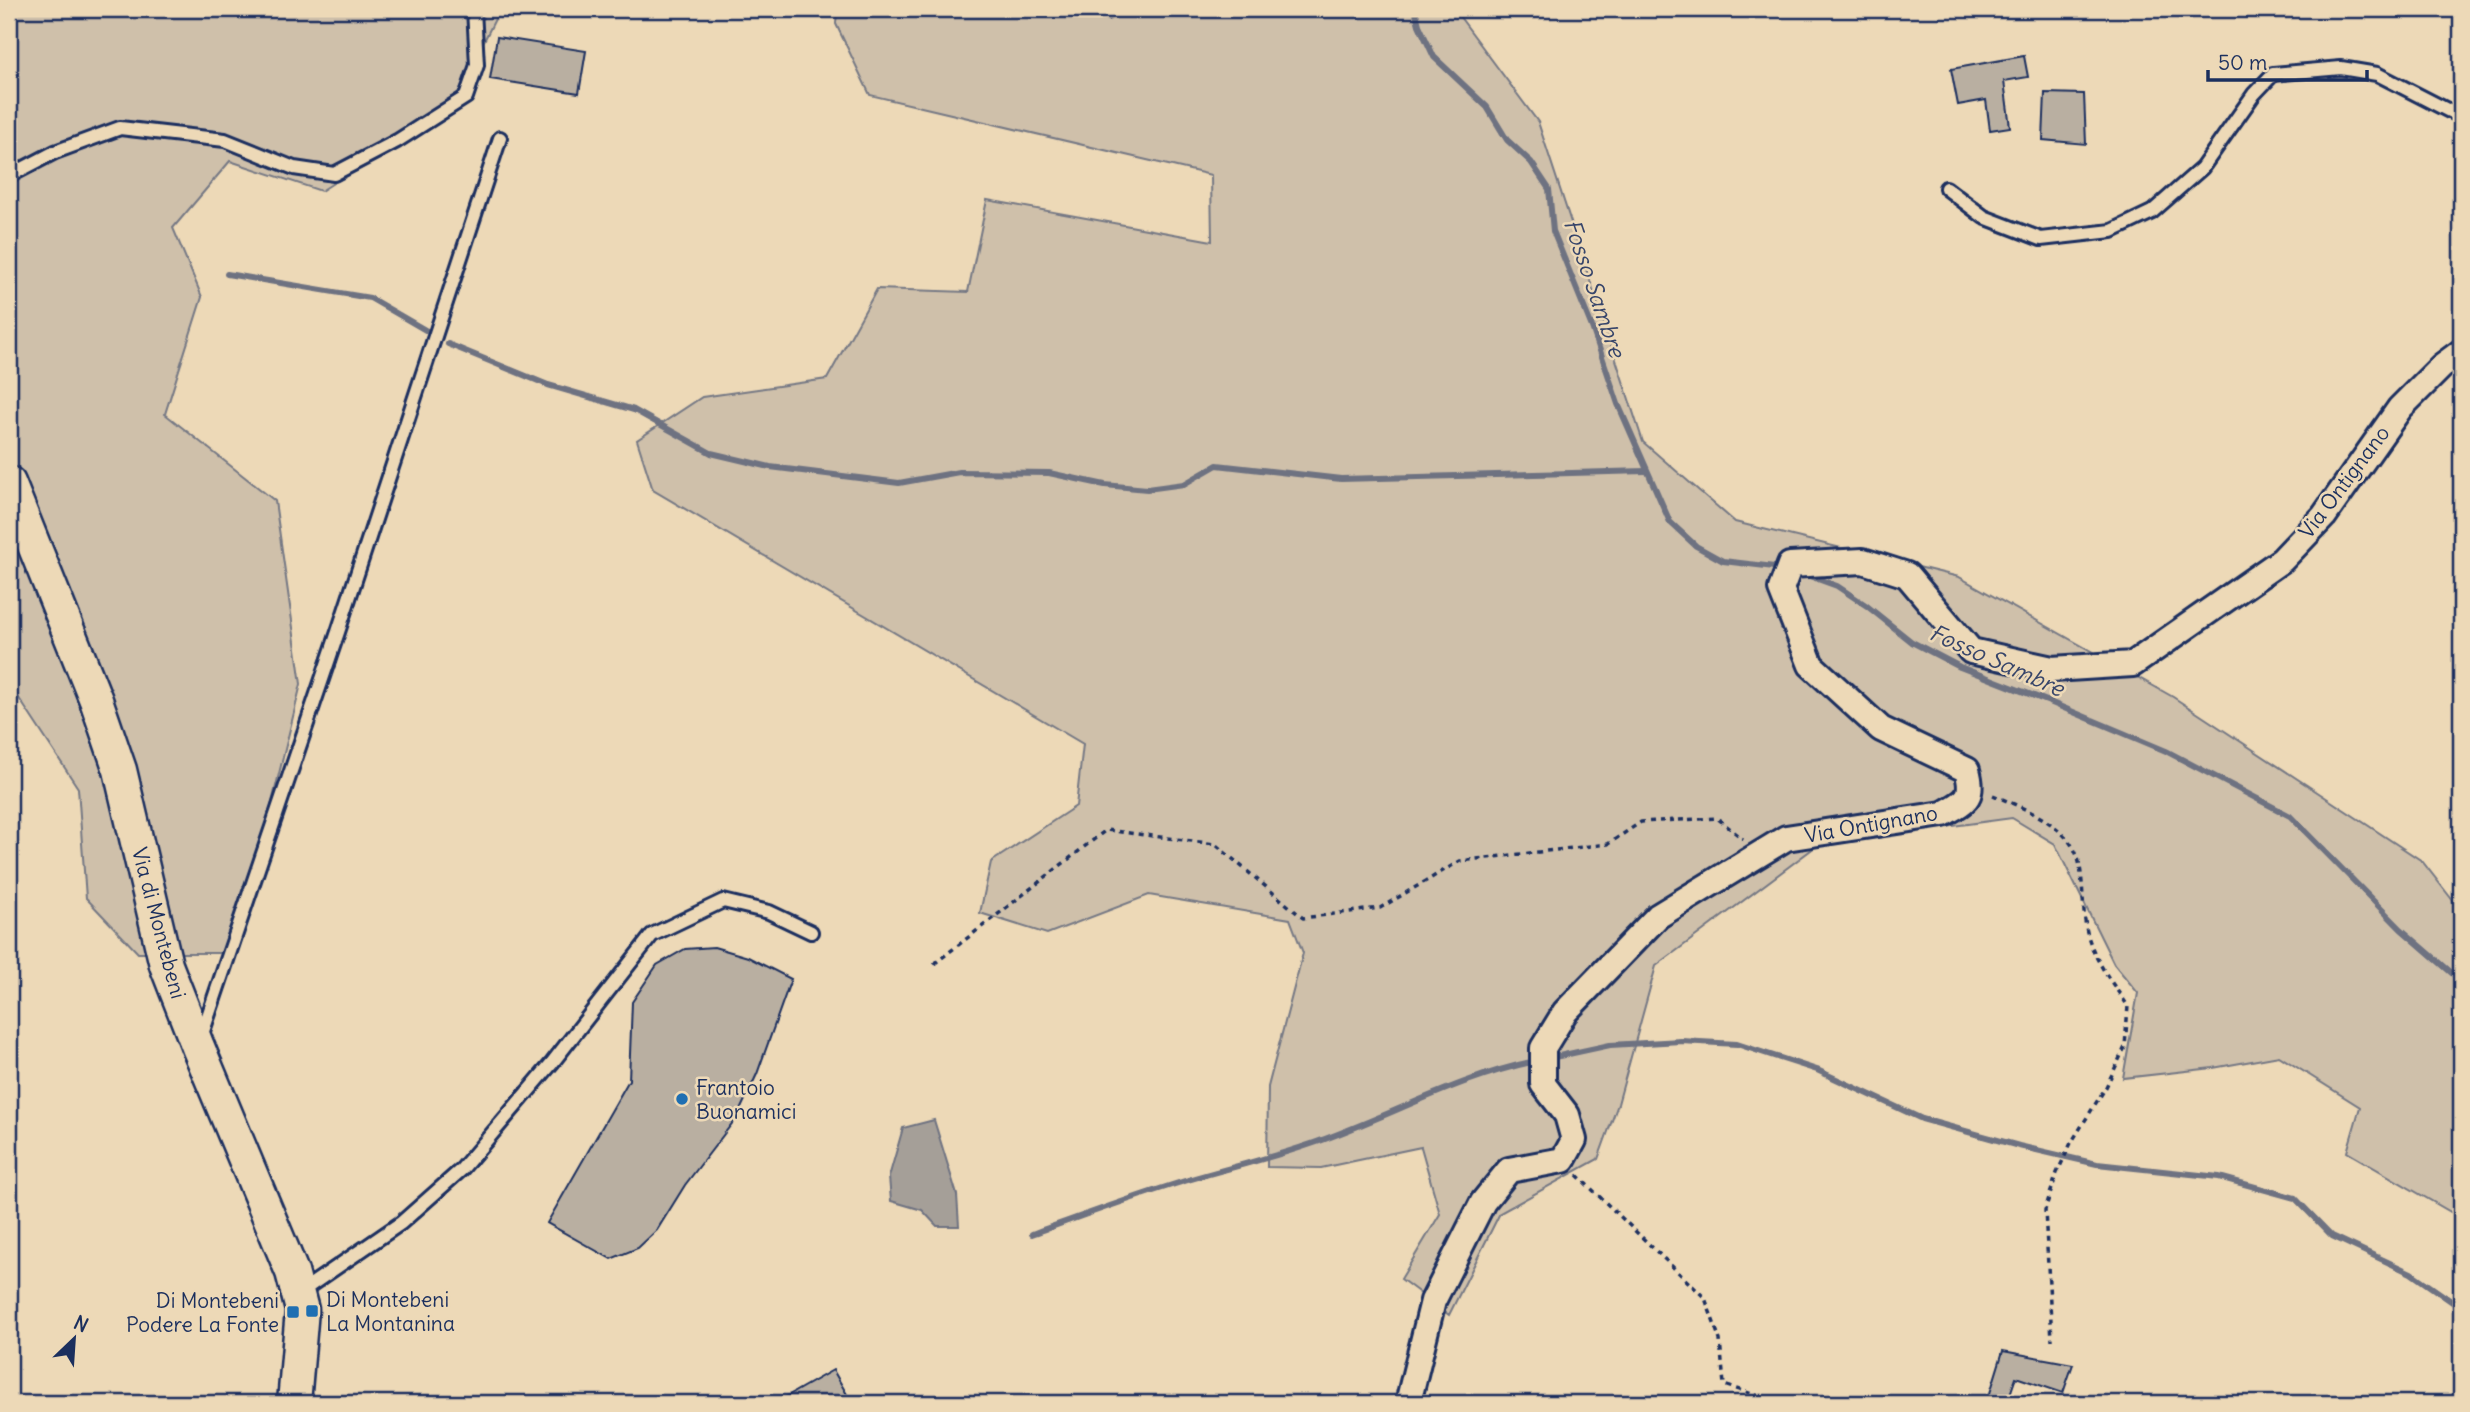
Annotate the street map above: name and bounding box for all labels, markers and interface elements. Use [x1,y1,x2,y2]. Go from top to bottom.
scale bar [2208,38,2367,82]
text: 50 m [2218,49,2267,76]
water label: Fosso Sambre [1558,215,1633,362]
street label: Via Ontignano [2293,420,2395,544]
water label: Fosso Sambre [1925,617,2070,703]
street label: Via Ontignano [1802,799,1940,849]
street label: Via di Montebeni [126,844,192,1002]
place label: Frantoio Buonamici [696,1074,796,1125]
marker: Frantoio Buonamici [674,1091,690,1107]
place label: Di Montebeni La Montanina [326,1286,455,1337]
place label: Di Montebeni Podere La Fonte [126,1287,279,1338]
marker: Di Montebeni La Montanina [304,1303,320,1319]
north arrow [38,1304,108,1374]
marker: Di Montebeni Podere La Fonte [285,1304,301,1320]
text: N [70,1310,92,1337]

